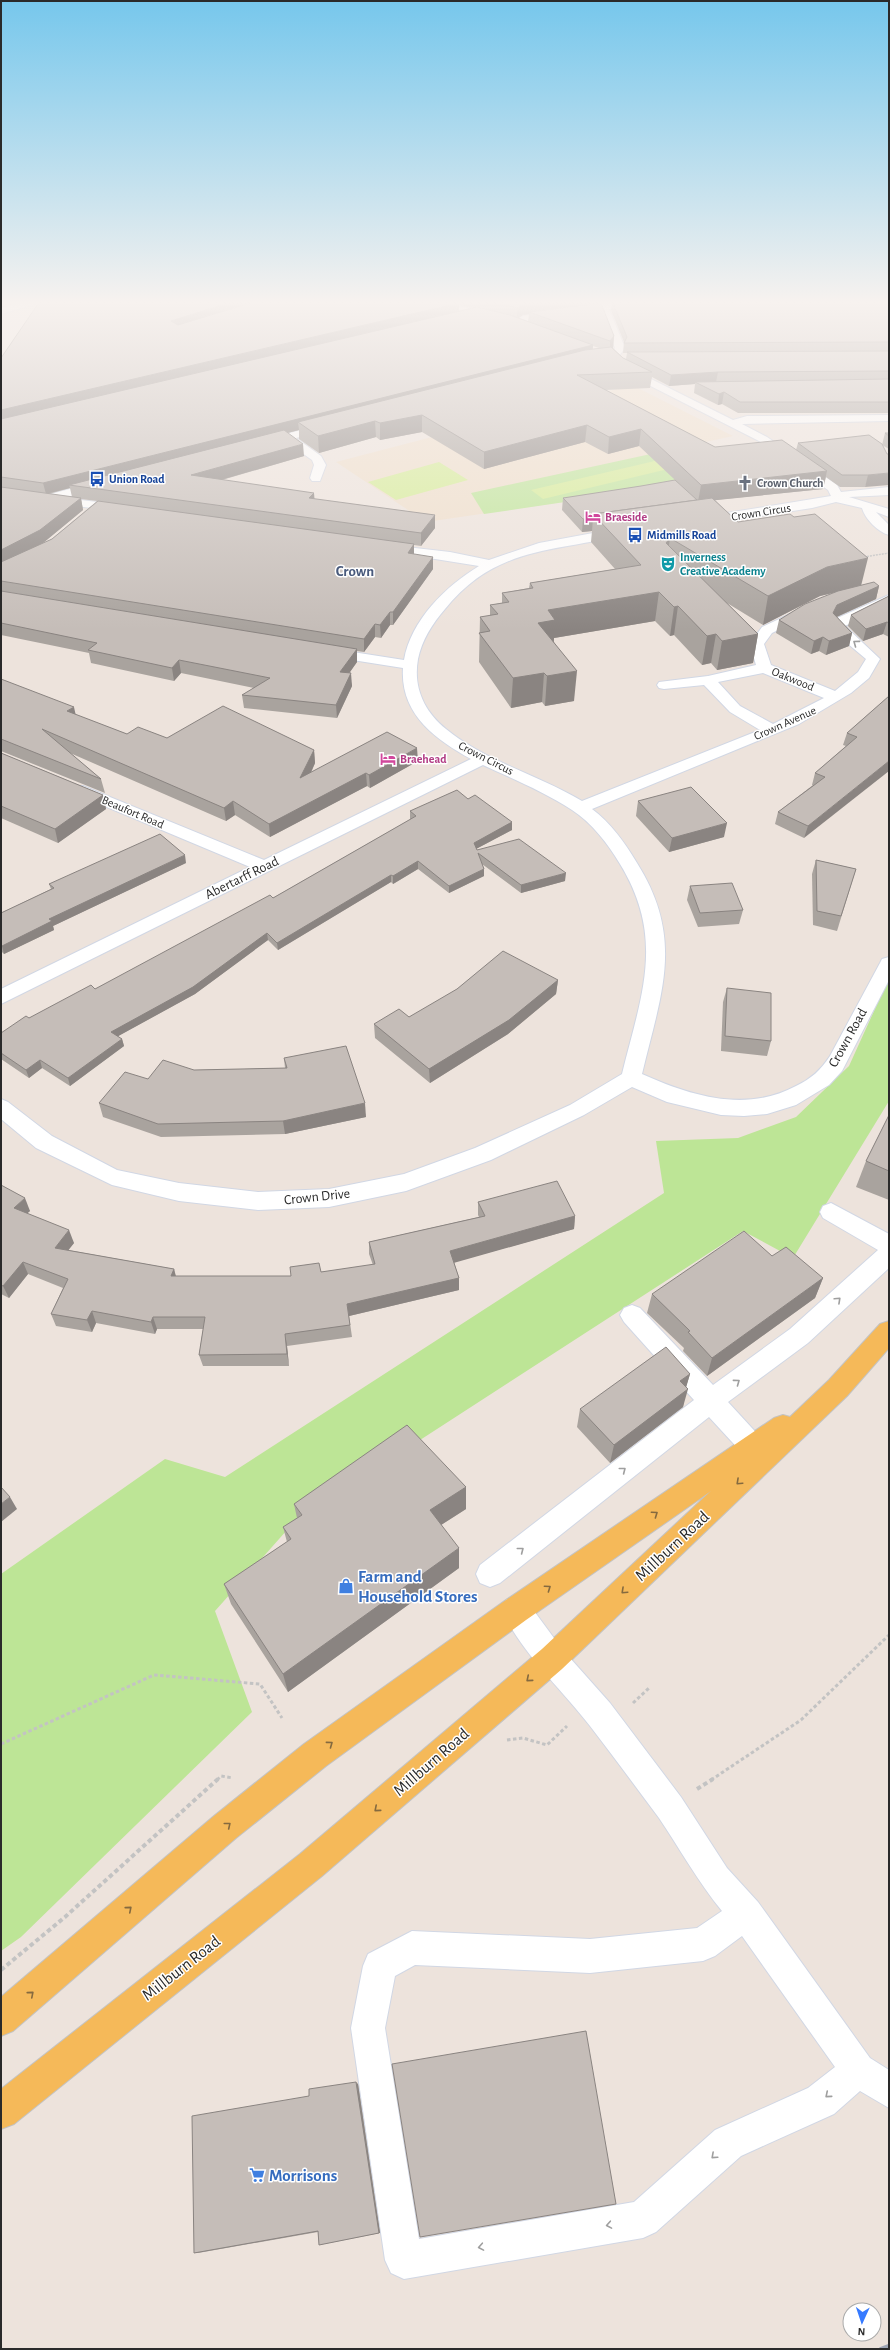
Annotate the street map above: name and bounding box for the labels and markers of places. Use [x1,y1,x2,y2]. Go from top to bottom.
bus stop icon: Union Road [88,470,106,488]
place label: Union Road [109,473,165,485]
church icon: Crown Church [736,474,754,492]
place label: Crown Church [757,477,824,489]
hotel icon: Braeside [584,508,602,526]
place label: Braeside [605,511,647,523]
bus stop icon: Midmills Road [626,526,644,544]
place label: Midmills Road [647,529,717,541]
place label: Inverness Creative Academy [680,551,766,578]
theatre icon: Inverness Creative Academy [659,555,677,573]
hotel icon: Braehead [379,750,397,768]
place label: Braehead [400,753,447,765]
place label: Farm and Household Stores [358,1568,478,1605]
shop icon: Farm and Household Stores [337,1577,355,1595]
supermarket icon: Morrisons [248,2166,266,2184]
place label: Morrisons [269,2167,338,2184]

